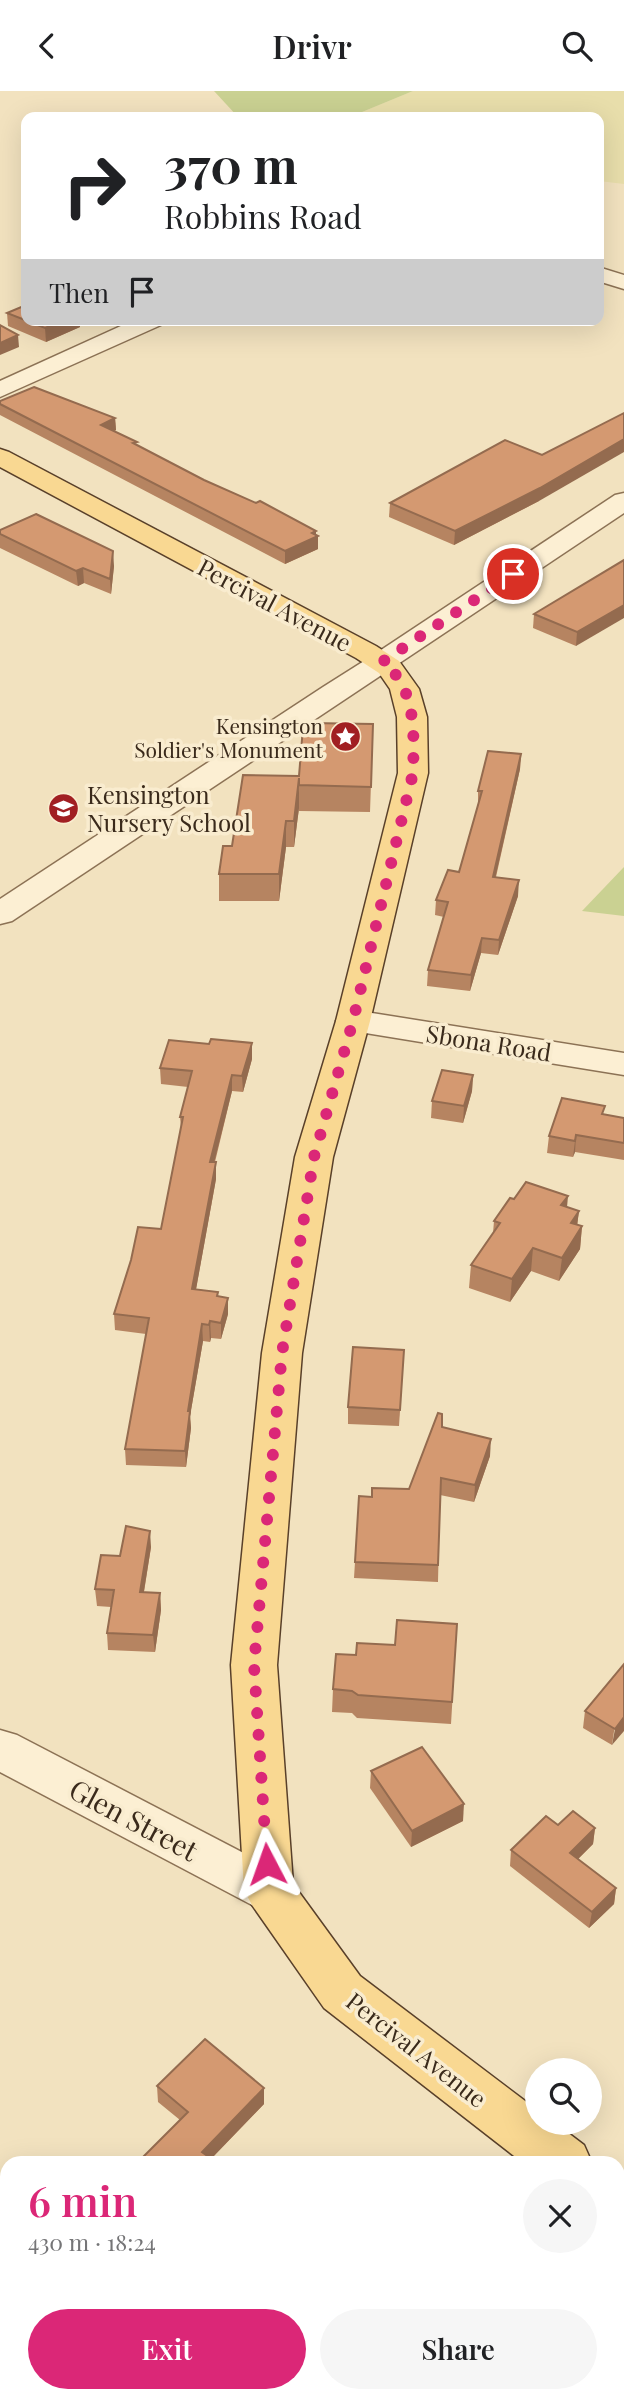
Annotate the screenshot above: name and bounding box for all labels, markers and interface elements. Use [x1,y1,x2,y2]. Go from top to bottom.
text: Drivr [272,24,352,67]
icon: back [28,27,66,65]
icon: search [558,27,596,65]
text: 370 m [164,131,298,196]
icon: right [49,140,140,231]
text: Robbins Road [164,194,362,237]
icon: arrive [123,273,161,311]
text: Then [49,275,109,310]
pin [483,544,543,604]
street label: Percival Avenue [193,550,357,658]
icon: arrive [494,555,532,593]
place label: Kensington Soldier's Monument [134,711,324,763]
place icon: Kensington Soldier's Monument [329,720,363,754]
place label: Kensington Nursery School [87,778,251,838]
school or university icon: Kensington Nursery School [47,791,81,825]
street label: Sbona Road [424,1016,554,1068]
street label: Glen Street [63,1770,206,1869]
position arrow [230,1827,304,1901]
street label: Percival Avenue [340,1984,494,2114]
map controls [525,2058,602,2135]
button: search [525,2058,602,2135]
text: 6 min [28,2172,137,2228]
button: close [523,2179,597,2253]
text: 430 m · 18:24 [28,2226,156,2257]
button: Exit [28,2309,306,2389]
button: Share [320,2309,597,2389]

